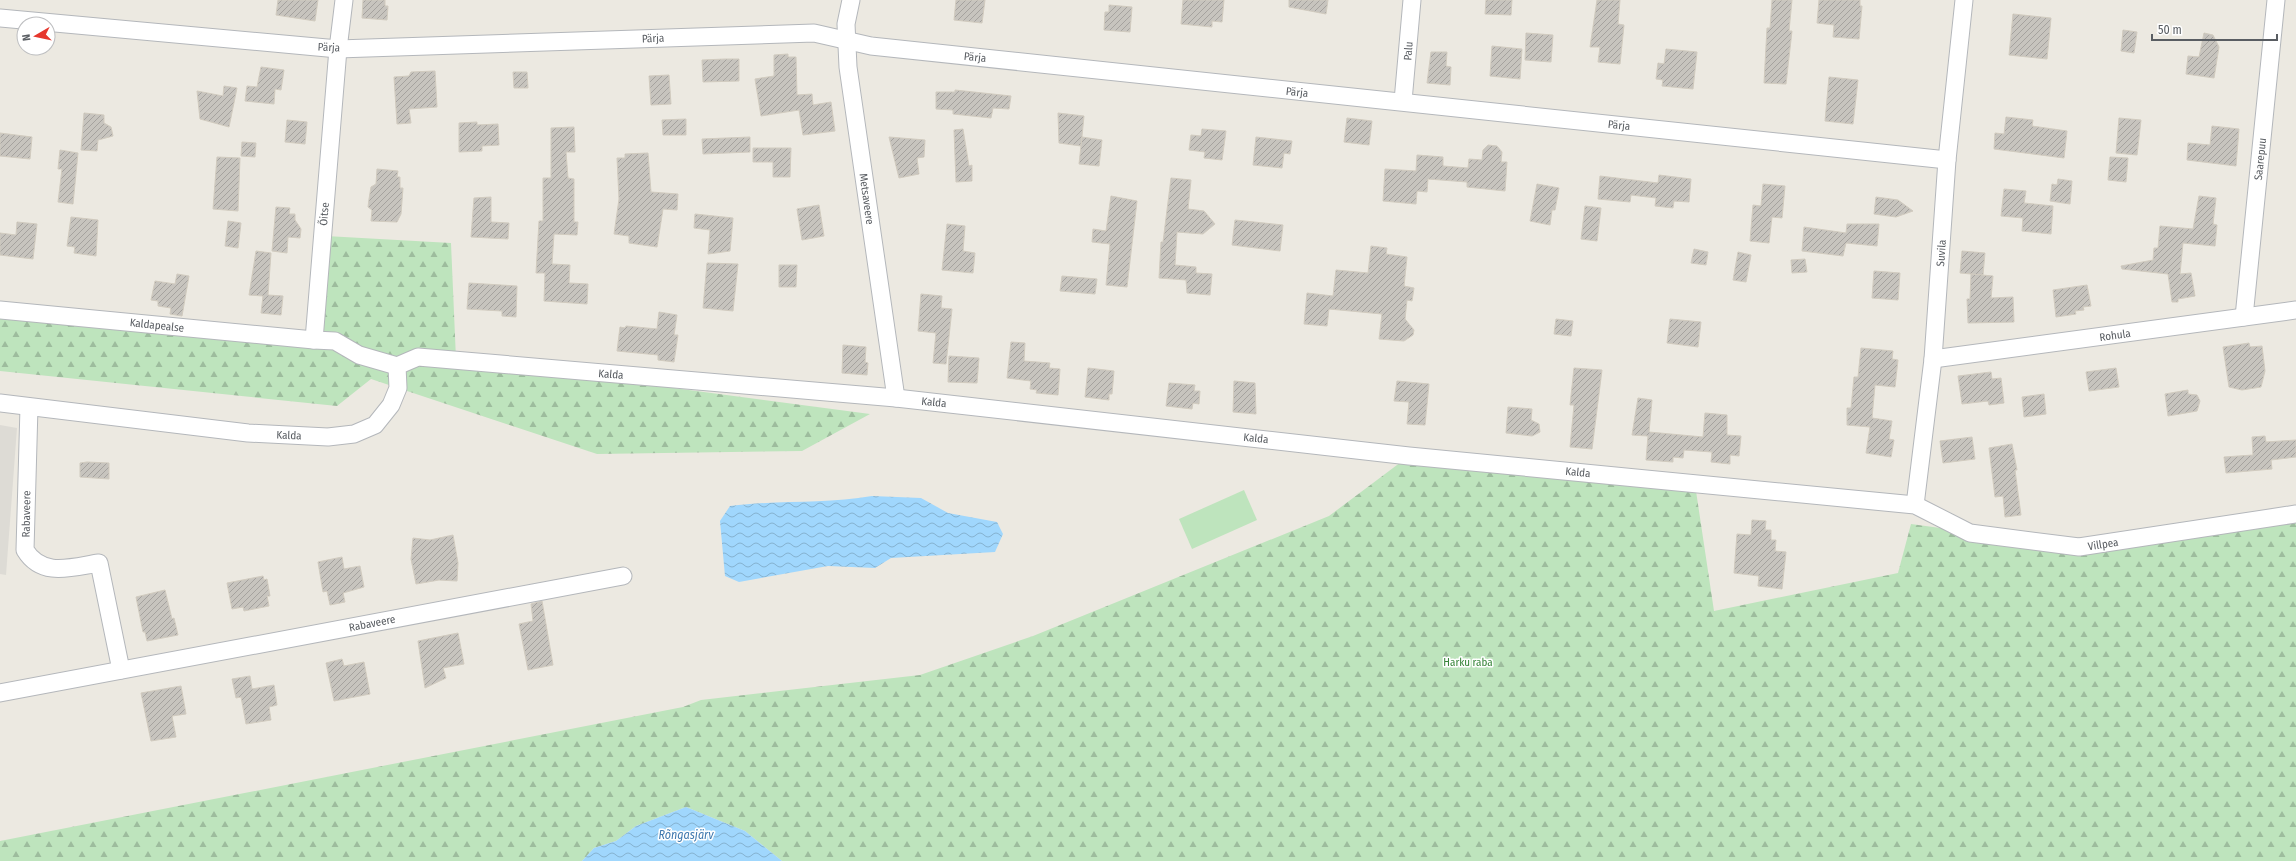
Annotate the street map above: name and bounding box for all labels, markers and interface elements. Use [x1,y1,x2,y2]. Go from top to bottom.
north arrow [16,16,56,56]
scale bar [2152,16,2277,42]
text: 50 m [2158,23,2182,37]
street label: Pärja [642,32,664,45]
text: N [20,33,34,42]
street label: Pärja [317,40,341,55]
street label: Palu [1401,41,1416,61]
street label: Pärja [963,50,987,65]
street label: Pärja [1285,85,1309,100]
street label: Pärja [1607,118,1631,133]
street label: Saarepuu [2252,137,2269,181]
street label: Metsaveere [856,173,877,225]
street label: Õitse [317,202,332,226]
street label: Suvila [1934,239,1949,267]
street label: Kaldapealse [129,316,185,335]
street label: Rohula [2099,327,2132,344]
street label: Kalda [598,367,624,382]
street label: Kalda [921,395,947,410]
street label: Kalda [276,429,302,442]
street label: Kalda [1243,431,1269,446]
street label: Kalda [1565,465,1591,480]
street label: Rabaveere [20,490,33,538]
street label: Villpea [2087,536,2119,553]
street label: Rabaveere [348,613,396,634]
park label: Harku raba [1443,656,1493,669]
water label: Rõngasjärv [658,828,714,842]

